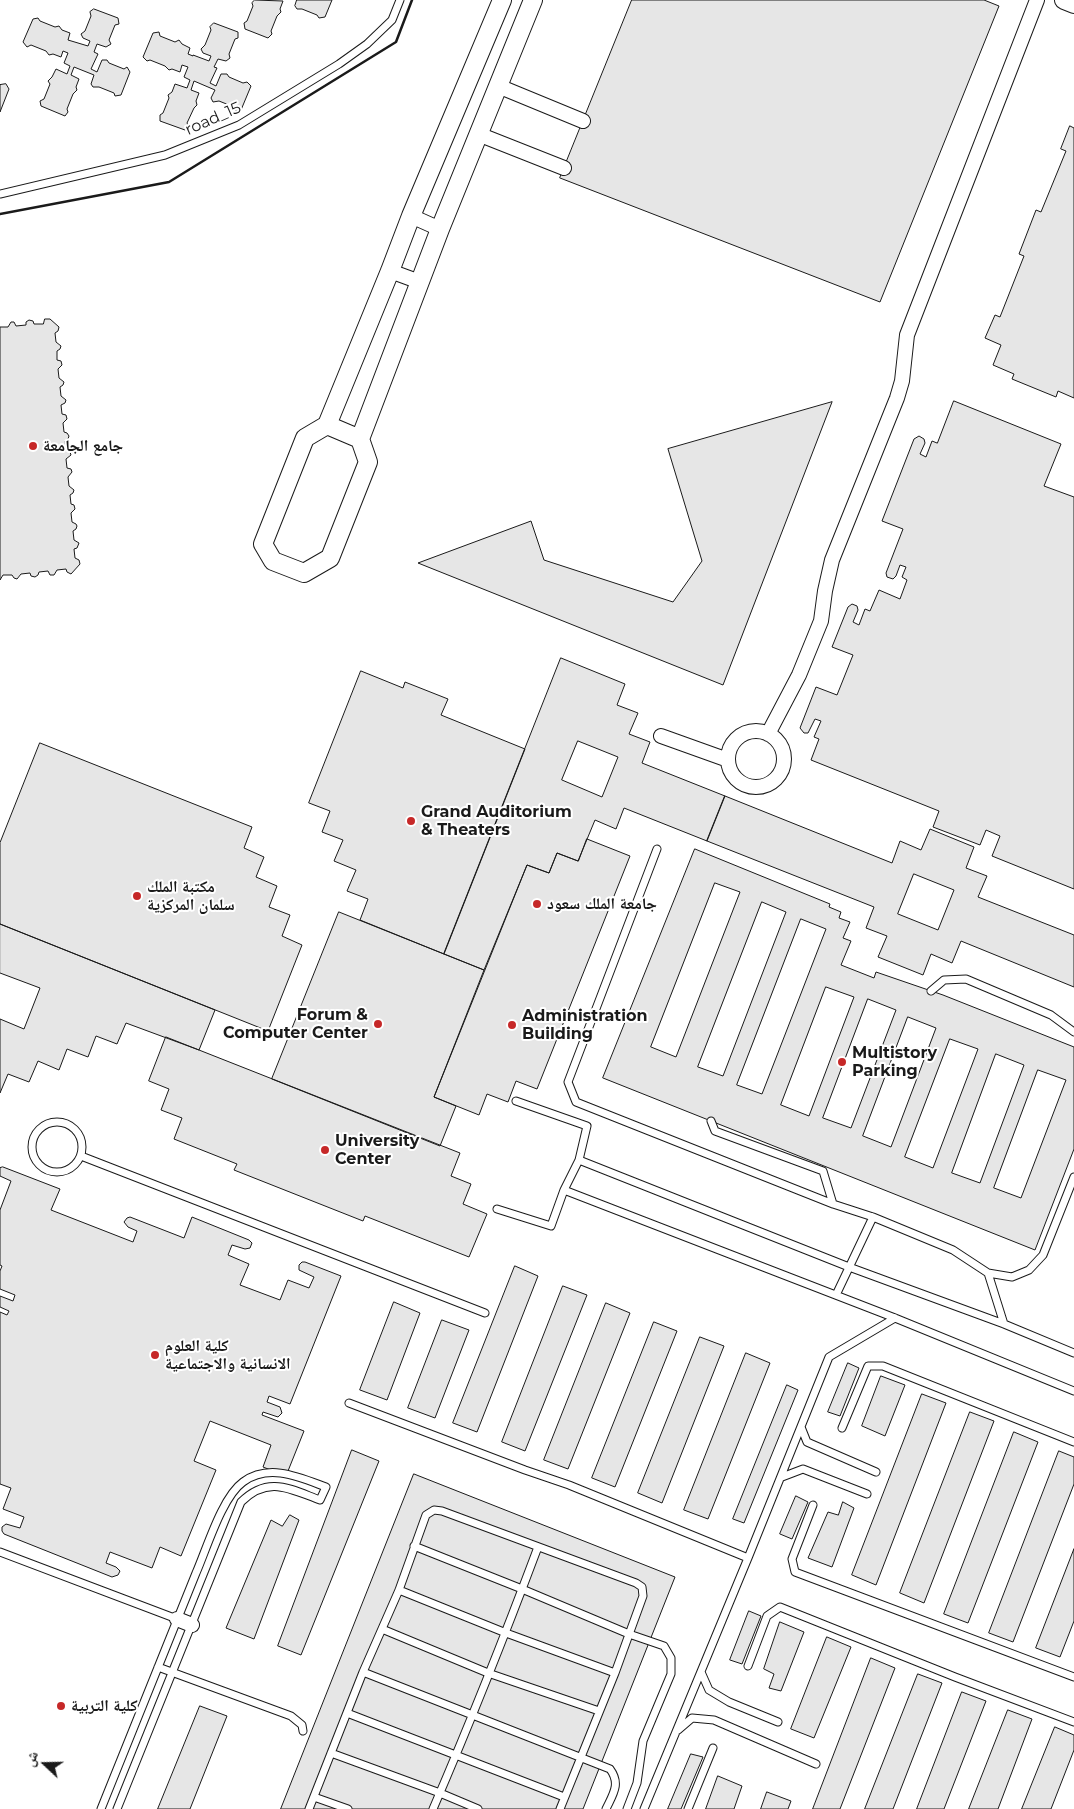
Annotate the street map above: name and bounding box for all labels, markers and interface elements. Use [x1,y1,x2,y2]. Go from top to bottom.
street label: road_15 [182,98,244,140]
place label: جامع الجامعة [43,436,123,456]
marker: جامع الجامعة [27,440,39,452]
place label: Grand Auditorium & Theaters [421,802,572,840]
marker: Grand Auditorium & Theaters [405,815,417,827]
place label: مكتبة الملك سلمان المركزية [147,877,235,915]
marker: مكتبة الملك سلمان المركزية [131,890,143,902]
place label: جامعة الملك سعود [547,894,657,914]
marker: جامعة الملك سعود [531,898,543,910]
place label: Forum & Computer Center [223,1005,368,1043]
place label: Administration Building [522,1006,648,1044]
marker: Forum & Computer Center [372,1018,384,1030]
marker: Administration Building [506,1019,518,1031]
place label: Multistory Parking [852,1043,937,1081]
marker: Multistory Parking [836,1056,848,1068]
place label: University Center [335,1131,419,1169]
marker: University Center [319,1144,331,1156]
place label: كلية العلوم الانسانية والاجتماعية [165,1336,291,1374]
marker: كلية العلوم الانسانية والاجتماعية [149,1349,161,1361]
place label: كلية التربية [71,1696,137,1716]
marker: كلية التربية [55,1700,67,1712]
north arrow [20,1739,70,1789]
text: ش [20,1748,42,1769]

